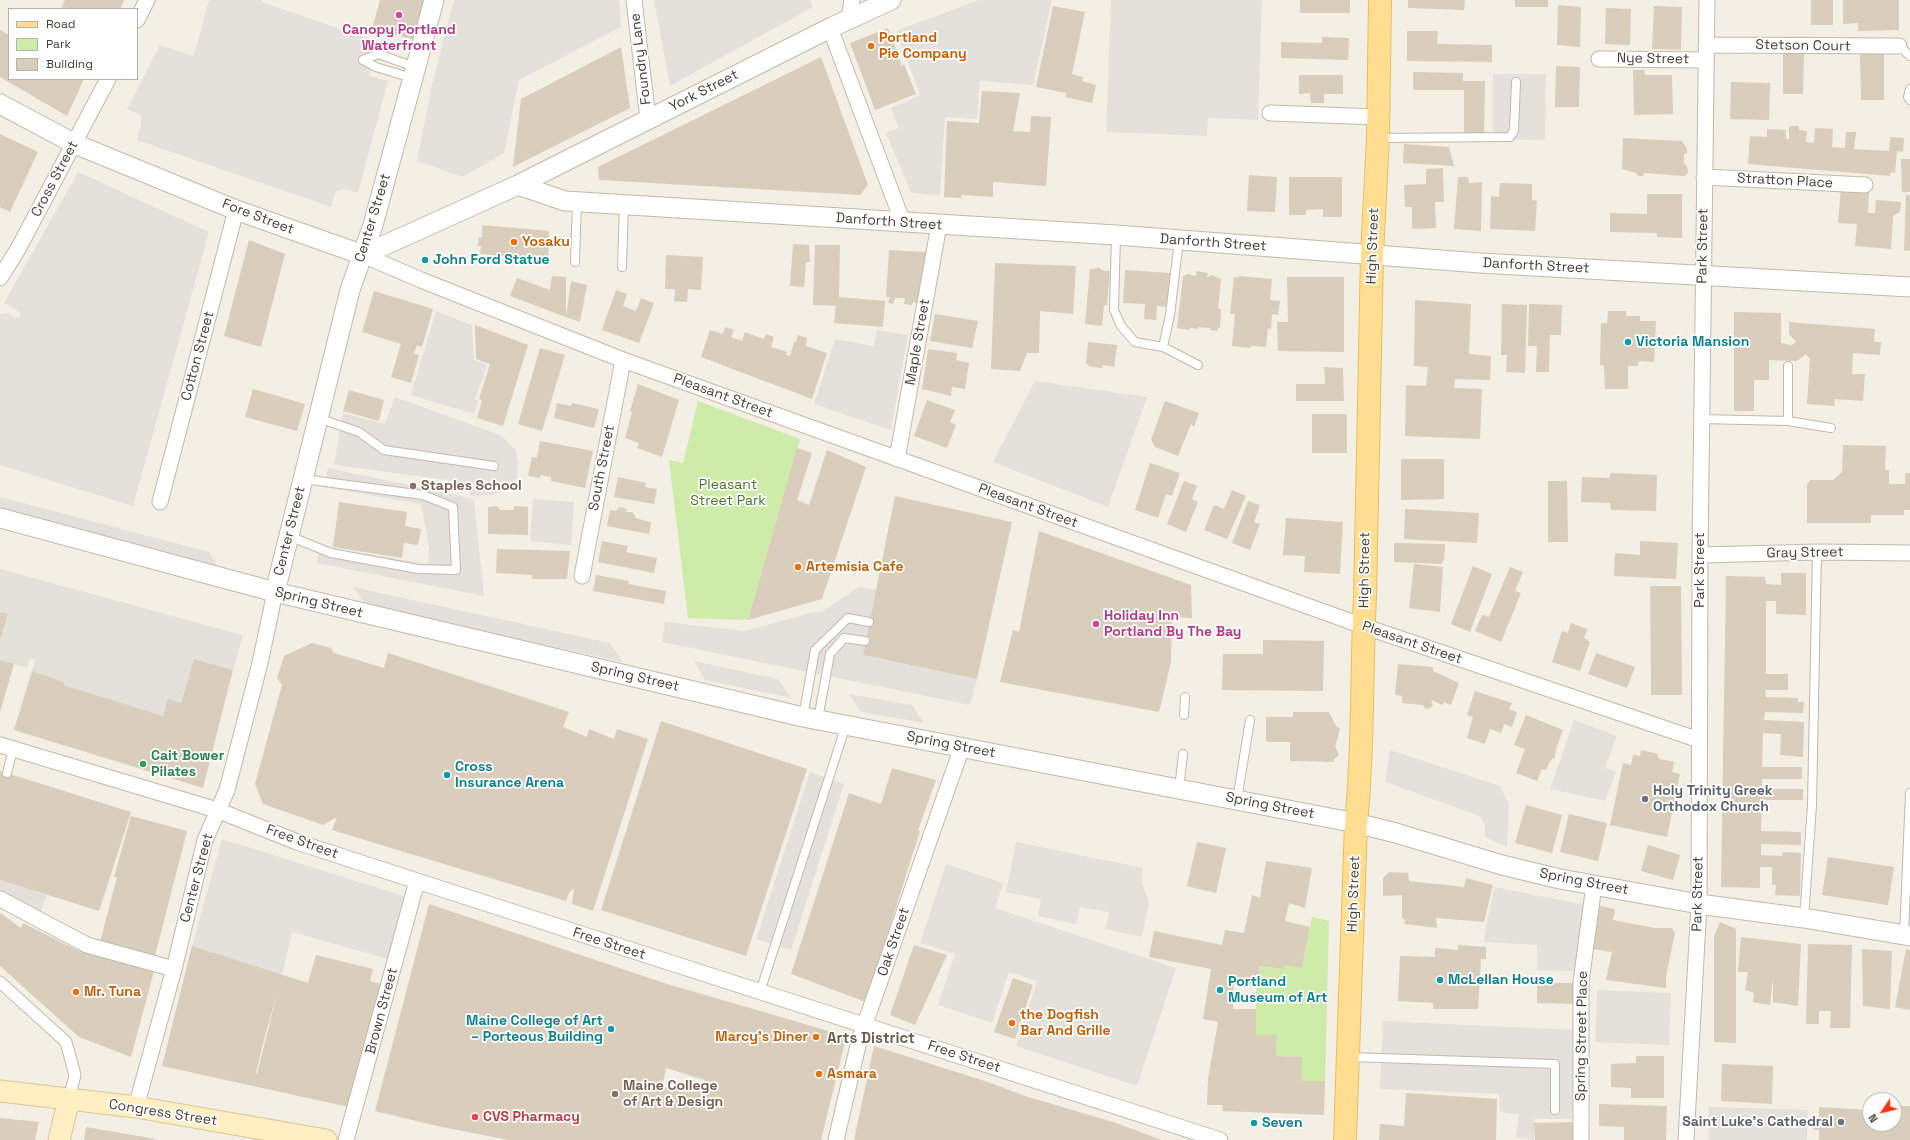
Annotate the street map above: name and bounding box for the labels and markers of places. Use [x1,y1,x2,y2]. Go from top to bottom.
marker: Canopy Portland Waterfront [394,10,404,20]
place label: Canopy Portland Waterfront [342,22,456,54]
place label: Portland Pie Company [879,30,967,62]
marker: Portland Pie Company [866,41,876,51]
place label: Yosaku [522,234,570,250]
marker: Yosaku [509,237,519,247]
place label: John Ford Statue [433,252,550,268]
marker: John Ford Statue [420,255,430,265]
place label: Victoria Mansion [1636,334,1749,350]
marker: Victoria Mansion [1623,337,1633,347]
place label: Staples School [421,478,522,494]
marker: Staples School [408,481,418,491]
place label: Artemisia Cafe [806,559,904,575]
marker: Artemisia Cafe [793,562,803,572]
place label: Holiday Inn Portland By The Bay [1104,608,1241,640]
marker: Holiday Inn Portland By The Bay [1091,619,1101,629]
place label: Cait Bower Pilates [151,748,224,780]
marker: Cait Bower Pilates [138,759,148,769]
place label: Cross Insurance Arena [455,759,564,792]
marker: Cross Insurance Arena [442,770,452,780]
place label: Holy Trinity Greek Orthodox Church [1653,783,1773,816]
marker: Holy Trinity Greek Orthodox Church [1640,794,1650,804]
place label: McLellan House [1448,972,1554,988]
place label: Portland Museum of Art [1228,974,1327,1006]
marker: McLellan House [1435,975,1445,985]
place label: Mr. Tuna [84,984,141,1000]
marker: Portland Museum of Art [1215,985,1225,995]
marker: Mr. Tuna [71,987,81,997]
place label: the Dogfish Bar And Grille [1020,1007,1111,1040]
place label: Maine College of Art – Porteous Building [466,1013,603,1046]
marker: the Dogfish Bar And Grille [1007,1018,1017,1028]
marker: Maine College of Art – Porteous Building [606,1024,616,1034]
place label: Marcy's Diner [715,1029,808,1045]
marker: Marcy's Diner [811,1032,821,1042]
place label: Asmara [827,1066,877,1082]
marker: Asmara [814,1069,824,1079]
place label: Maine College of Art & Design [623,1078,723,1110]
marker: Maine College of Art & Design [610,1089,620,1099]
place label: CVS Pharmacy [483,1109,580,1125]
marker: CVS Pharmacy [470,1112,480,1122]
place label: Saint Luke's Cathedral [1682,1114,1833,1130]
place label: Seven [1262,1115,1303,1131]
marker: Saint Luke's Cathedral [1836,1117,1846,1127]
marker: Seven [1249,1118,1259,1128]

